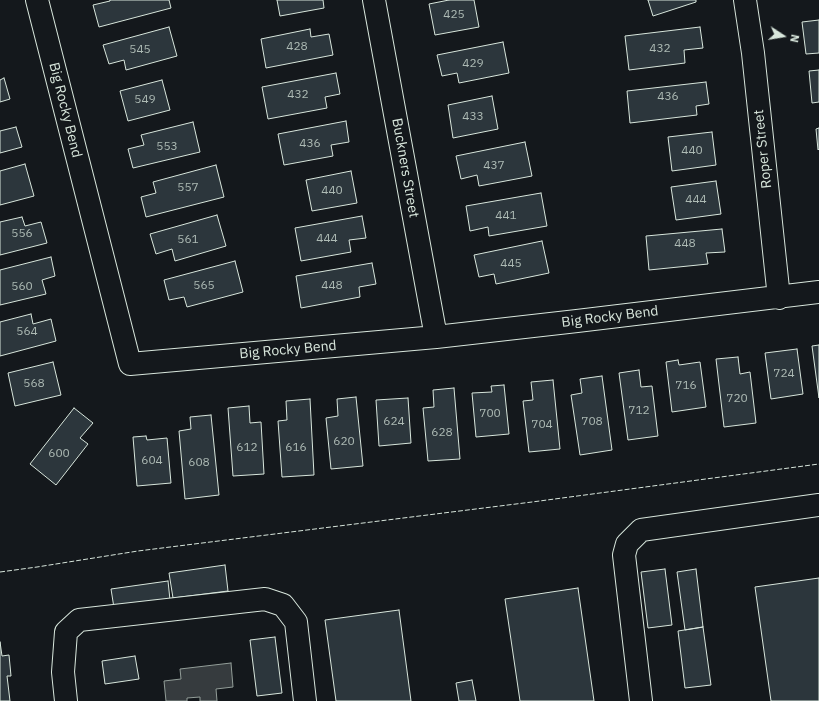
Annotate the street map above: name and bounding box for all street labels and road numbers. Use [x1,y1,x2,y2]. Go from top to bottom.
street label: Big Rocky Bend [45,61,85,159]
street label: Roper Street [751,109,775,189]
street label: Buckners Street [388,117,422,219]
street label: Big Rocky Bend [561,303,659,331]
street label: Big Rocky Bend [239,337,337,363]

